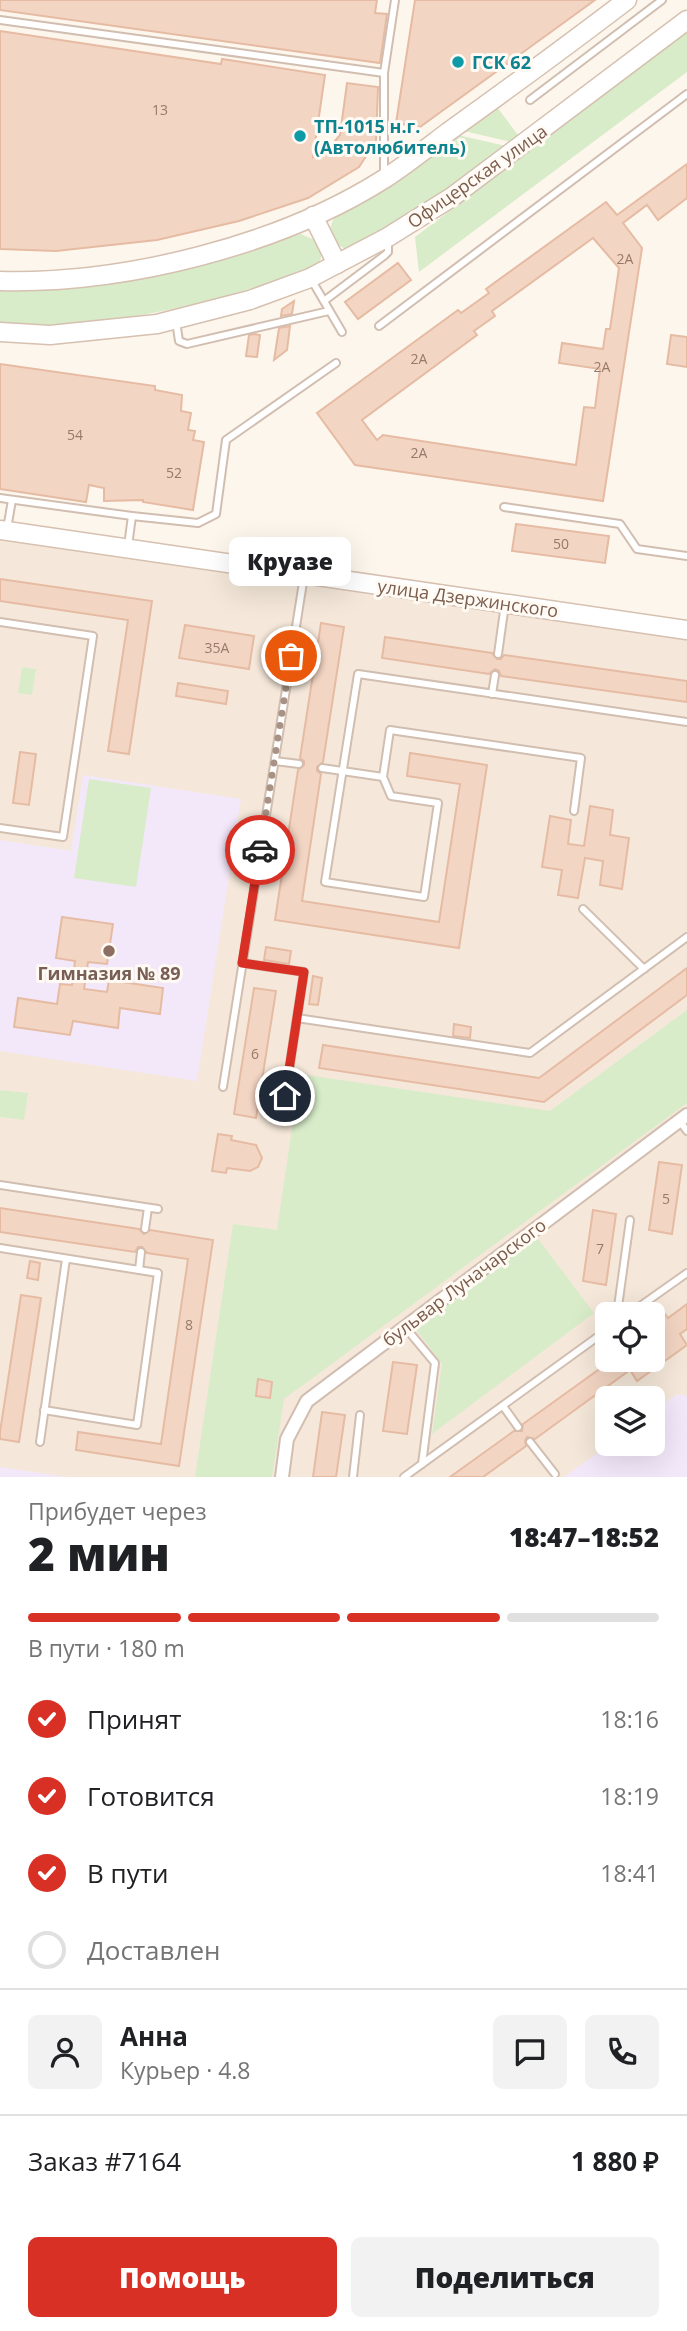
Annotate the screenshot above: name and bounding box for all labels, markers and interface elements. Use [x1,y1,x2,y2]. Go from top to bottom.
place label: ГСК 62 [472,50,531,74]
marker: ГСК 62 [450,54,466,70]
house number: 13 [152,100,168,119]
place label: ТП-1015 н.г. (Автолюбитель) [314,114,466,159]
street label: Офицерская улица [402,119,552,233]
marker: ТП-1015 н.г. (Автолюбитель) [292,128,308,144]
house number: 2А [617,249,634,268]
house number: 2А [411,349,428,368]
house number: 2А [594,357,611,376]
house number: 54 [67,425,83,444]
house number: 2А [411,443,428,462]
house number: 52 [166,463,182,482]
house number: 50 [553,534,569,553]
callout: Круазе [230,537,352,586]
text: Круазе [247,545,333,577]
street label: улица Дзержинского [376,573,560,623]
pin [261,626,321,686]
icon: bag [272,637,310,675]
house number: 35А [205,638,230,657]
courier [225,815,295,885]
icon: car [241,831,279,869]
marker: Гимназия № 89 [101,943,117,959]
place label: Гимназия № 89 [37,961,181,985]
house number: 6 [251,1044,259,1063]
pin [255,1066,315,1126]
icon: home [266,1077,304,1115]
house number: 5 [662,1189,670,1208]
street label: бульвар Луначарского [377,1213,551,1351]
house number: 7 [596,1239,604,1258]
map controls [595,1302,665,1456]
button: locate [595,1302,665,1372]
house number: 8 [185,1315,193,1334]
button: layers [595,1386,665,1456]
text: Прибудет через [28,1495,207,1527]
text: 18:47–18:52 [509,1519,659,1555]
text: 2 мин [28,1522,170,1584]
text: В пути · 180 m [28,1632,185,1664]
icon: check [28,1700,66,1738]
text: Принят [87,1701,181,1737]
text: 18:16 [600,1703,659,1735]
icon: check [28,1777,66,1815]
text: Готовится [87,1778,215,1814]
text: 18:19 [600,1780,659,1812]
icon: check [28,1854,66,1892]
text: В пути [87,1855,168,1891]
text: 18:41 [600,1857,659,1889]
text: Доставлен [87,1932,220,1968]
button: person [28,2015,102,2089]
button: chat [493,2015,567,2089]
button: phone [585,2015,659,2089]
text: Анна [120,2018,188,2054]
text: Курьер · 4.8 [120,2054,251,2086]
text: Заказ #7164 [28,2143,181,2179]
text: 1 880 ₽ [571,2143,659,2179]
button: Помощь [28,2237,337,2317]
button: Поделиться [351,2237,659,2317]

